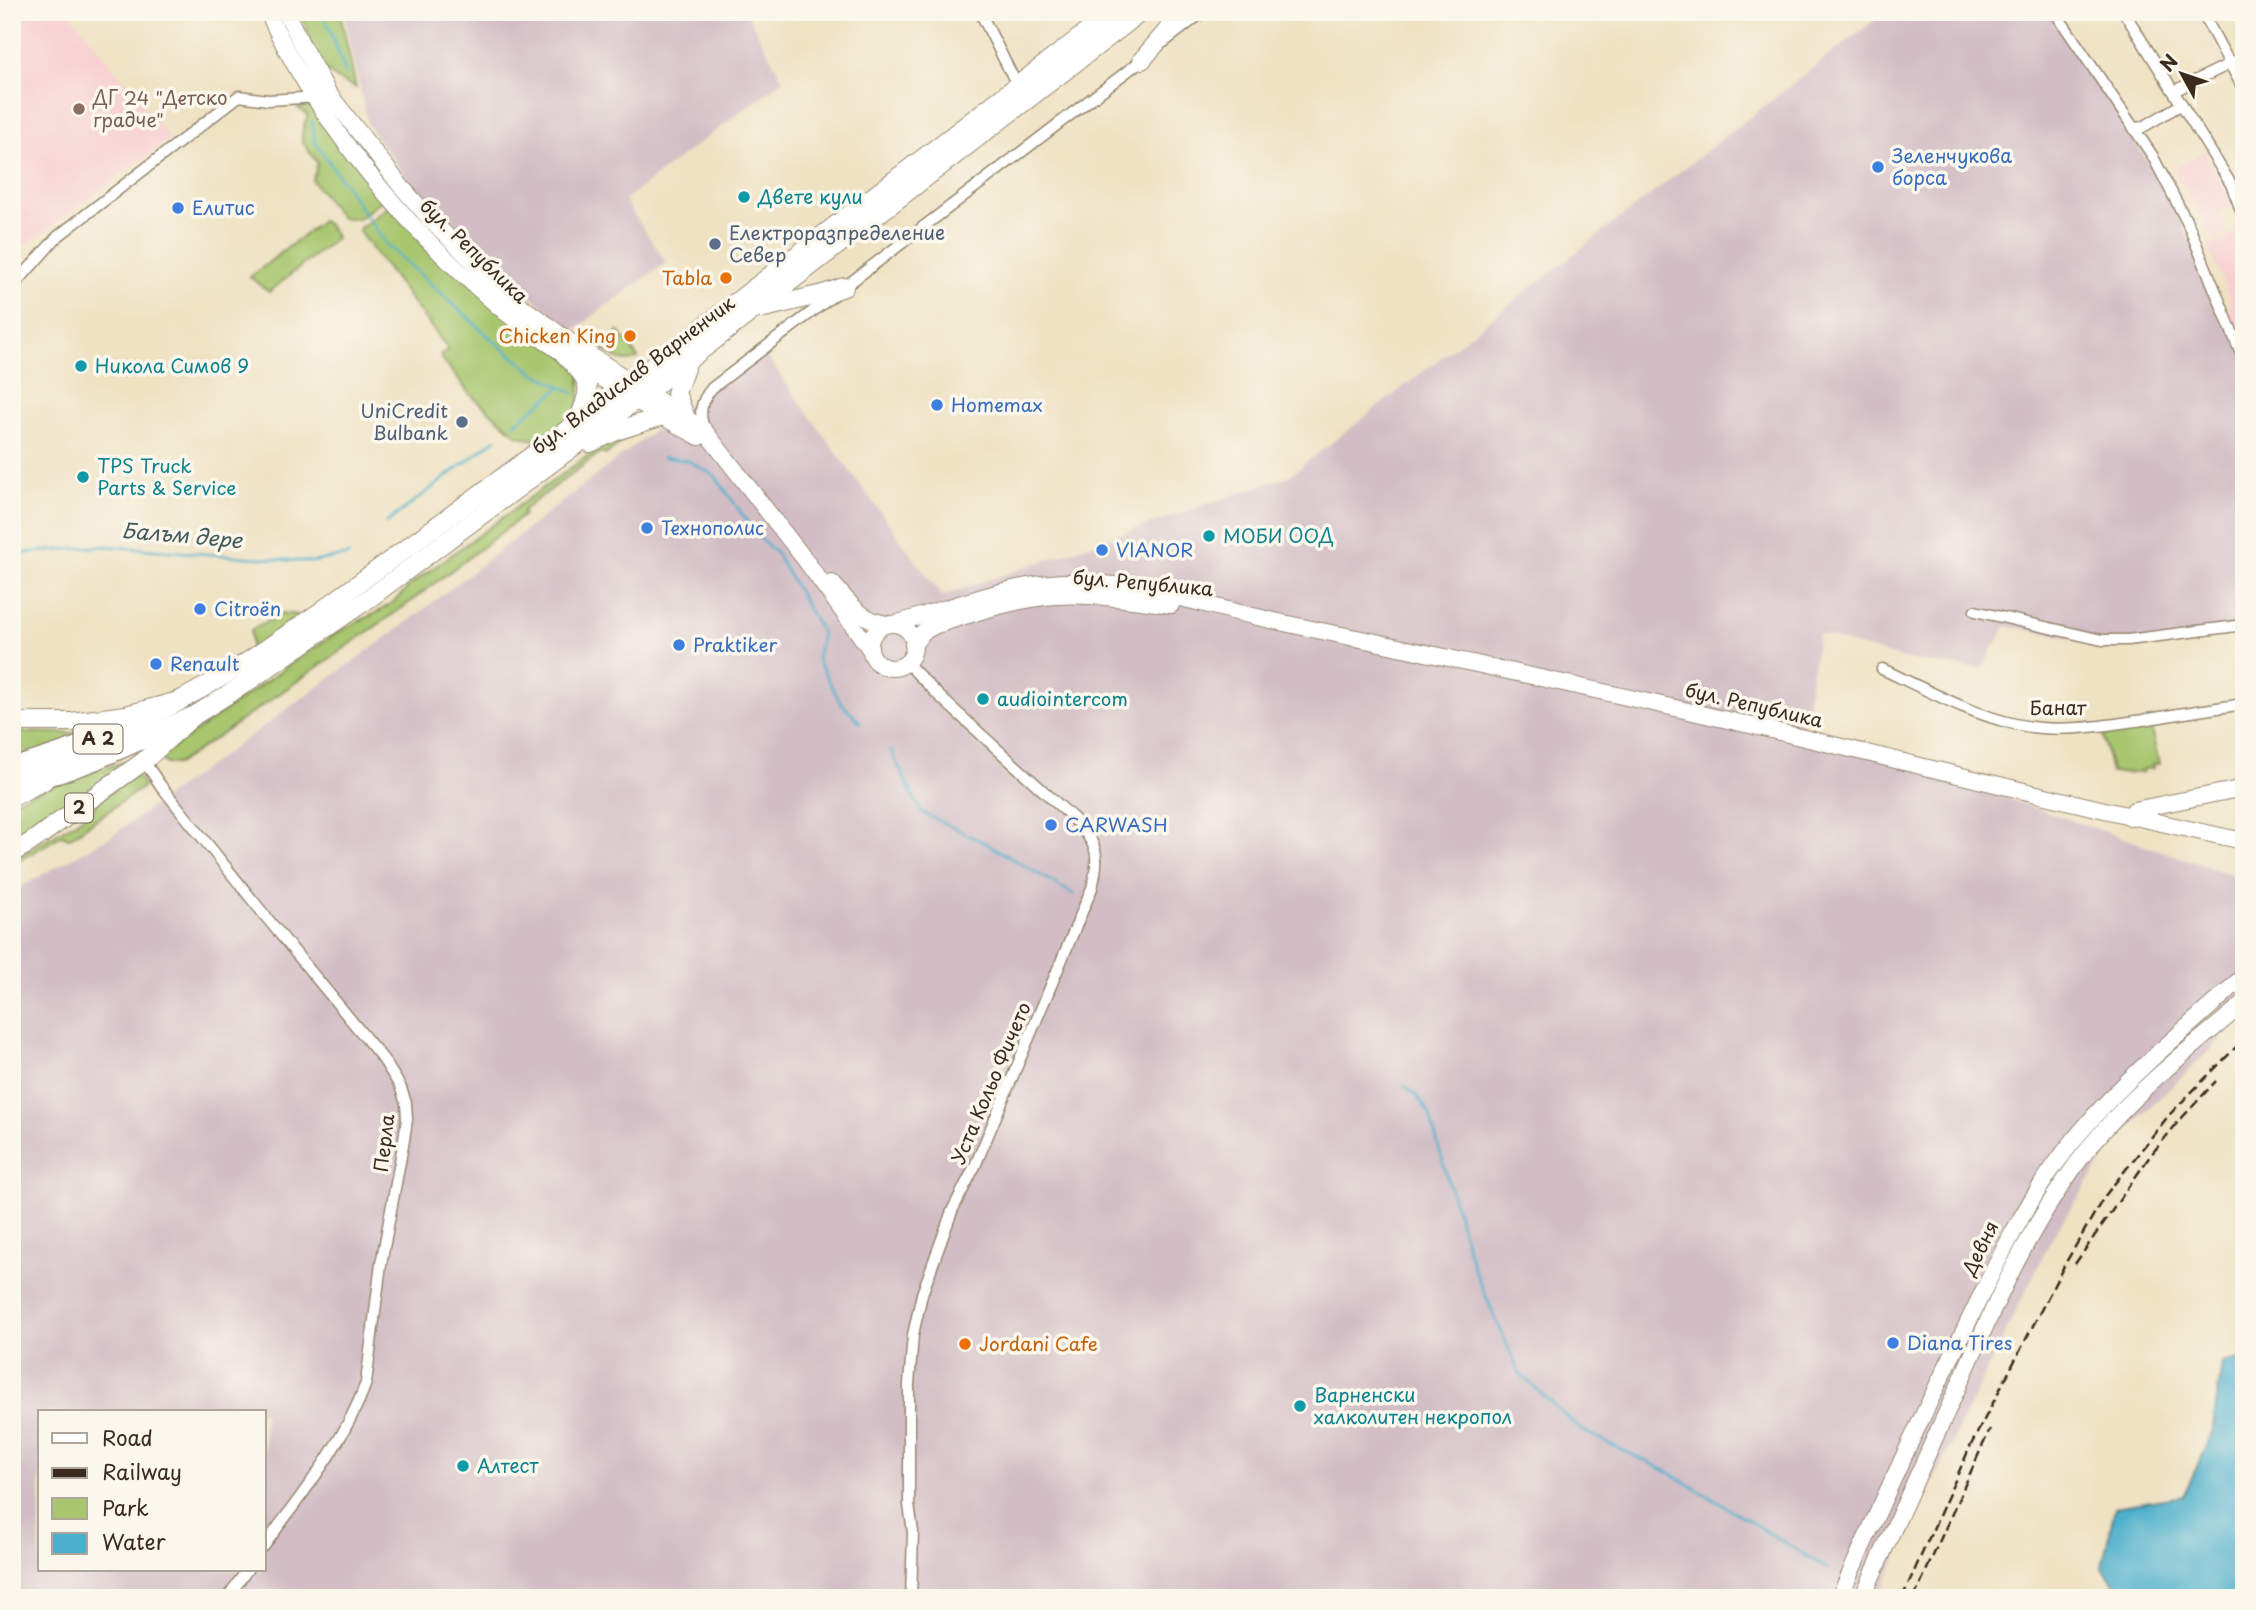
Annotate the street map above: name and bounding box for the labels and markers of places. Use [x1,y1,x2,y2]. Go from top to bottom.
place label: ДГ 24 "Детско градче" [92,83,227,133]
marker: ДГ 24 "Детско градче" [71,101,87,117]
place label: Зеленчукова борса [1892,141,2012,191]
marker: Зеленчукова борса [1870,159,1886,175]
place label: Двете кули [757,182,863,210]
marker: Двете кули [736,189,752,205]
place label: Елитис [192,193,255,221]
marker: Елитис [170,200,186,216]
place label: Електроразпределение Север [729,218,945,268]
marker: Електроразпределение Север [707,236,723,252]
place label: Tabla [662,263,712,291]
marker: Tabla [718,270,734,286]
place label: Chicken King [498,321,616,349]
marker: Chicken King [622,328,638,344]
place label: Никола Симов 9 [95,351,249,379]
marker: Никола Симов 9 [73,358,89,374]
place label: Homemax [951,390,1043,418]
place label: UniCredit Bulbank [360,396,448,446]
marker: Homemax [929,397,945,413]
marker: UniCredit Bulbank [454,414,470,430]
place label: TPS Truck Parts & Service [97,451,236,501]
marker: TPS Truck Parts & Service [75,469,91,485]
place label: Технополис [661,513,764,541]
marker: Технополис [639,520,655,536]
place label: МОБИ ООД [1223,521,1334,549]
marker: МОБИ ООД [1201,528,1217,544]
place label: VIANOR [1116,535,1193,563]
marker: VIANOR [1094,542,1110,558]
place label: Citroën [214,594,281,622]
marker: Citroën [192,601,208,617]
place label: Praktiker [693,630,778,658]
marker: Praktiker [671,637,687,653]
place label: Renault [170,649,240,677]
marker: Renault [148,656,164,672]
place label: audiointercom [997,684,1128,712]
marker: audiointercom [975,691,991,707]
place label: CARWASH [1065,810,1168,838]
marker: CARWASH [1043,817,1059,833]
place label: Diana Tires [1907,1328,2012,1356]
place label: Jordani Cafe [979,1329,1098,1357]
marker: Diana Tires [1885,1335,1901,1351]
marker: Jordani Cafe [957,1336,973,1352]
place label: Варненски халколитен некропол [1314,1380,1512,1430]
marker: Варненски халколитен некропол [1292,1398,1308,1414]
place label: Алтест [477,1451,539,1479]
marker: Алтест [455,1458,471,1474]

